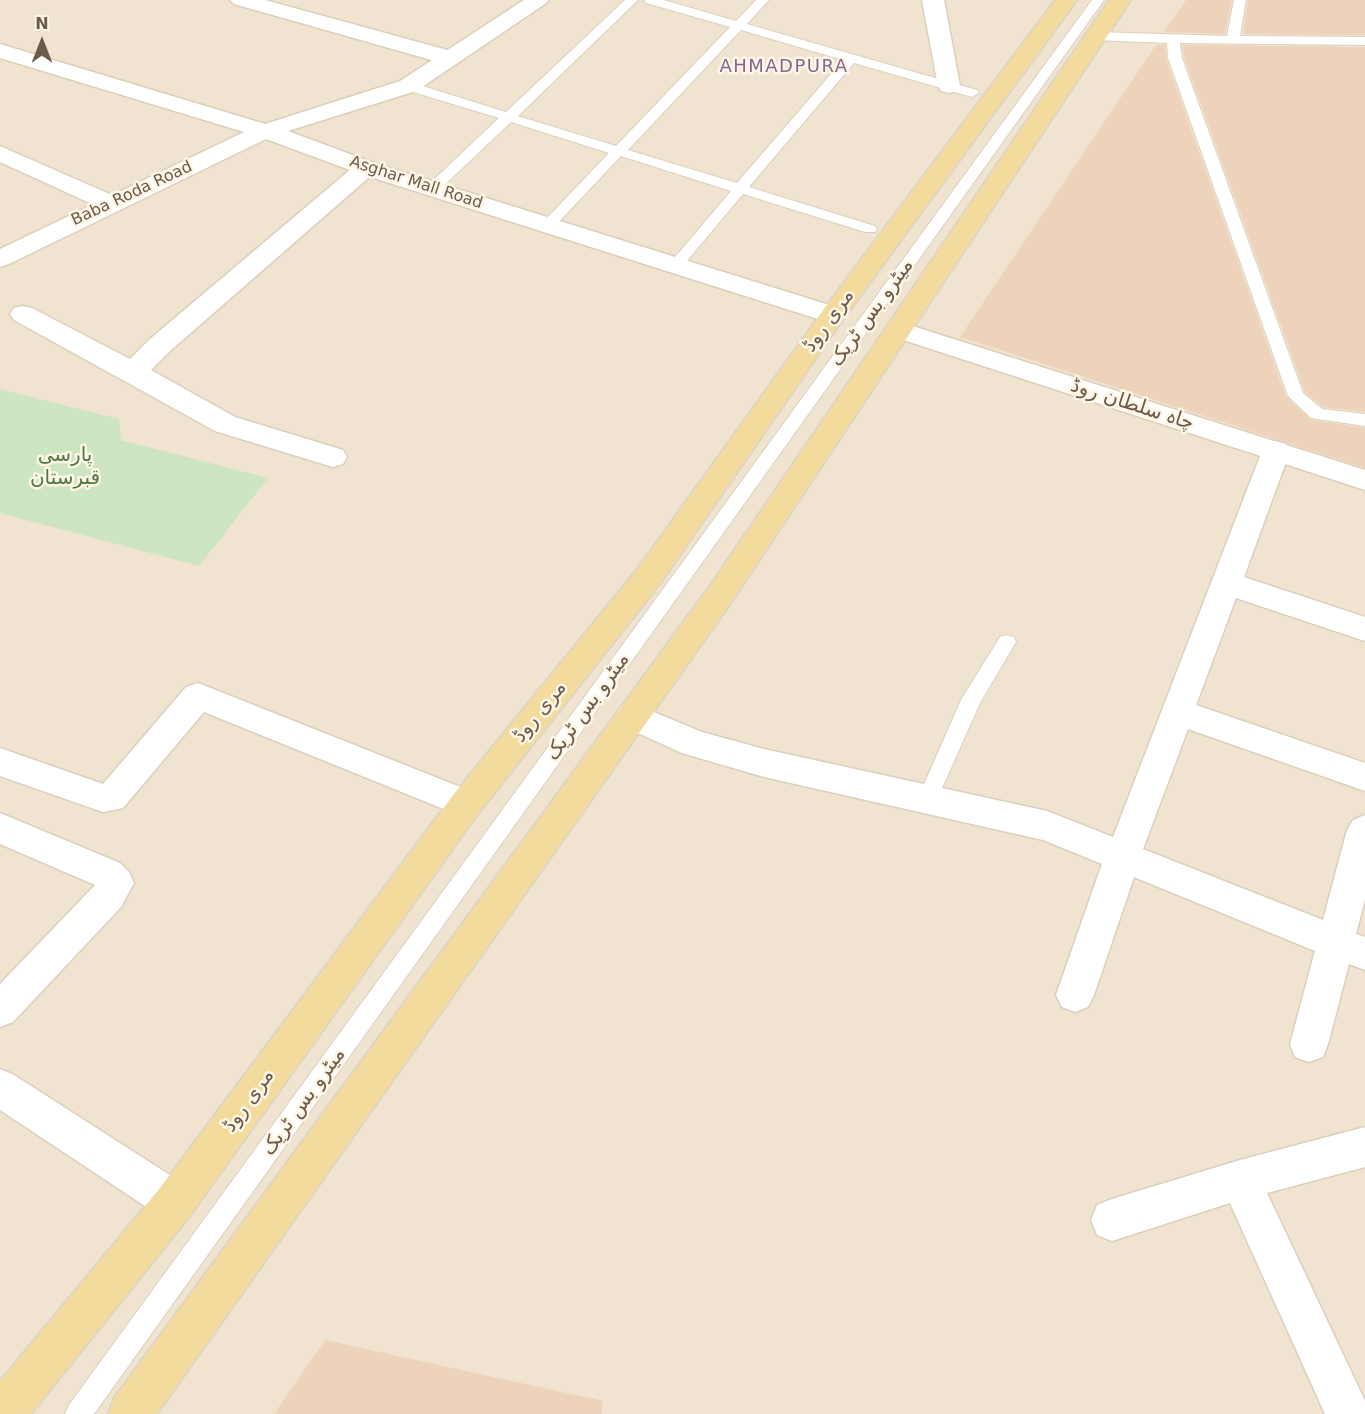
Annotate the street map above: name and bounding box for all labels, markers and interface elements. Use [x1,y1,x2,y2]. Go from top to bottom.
north arrow [12,12,72,72]
text: N [35,14,49,33]
district label: AHMADPURA [719,56,849,78]
street label: Asghar Mall Road [347,152,485,214]
street label: Baba Roda Road [68,158,196,230]
street label: میٹرو بس ٹریک [825,254,919,372]
street label: مری روڈ [798,285,860,357]
street label: چاہ سلطان روڈ [1067,374,1197,436]
park label: پارسی قبرستان [30,444,100,491]
street label: میٹرو بس ٹریک [541,648,635,766]
street label: مری روڈ [508,676,572,748]
street label: میٹرو بس ٹریک [257,1043,351,1161]
street label: مری روڈ [218,1065,280,1137]

